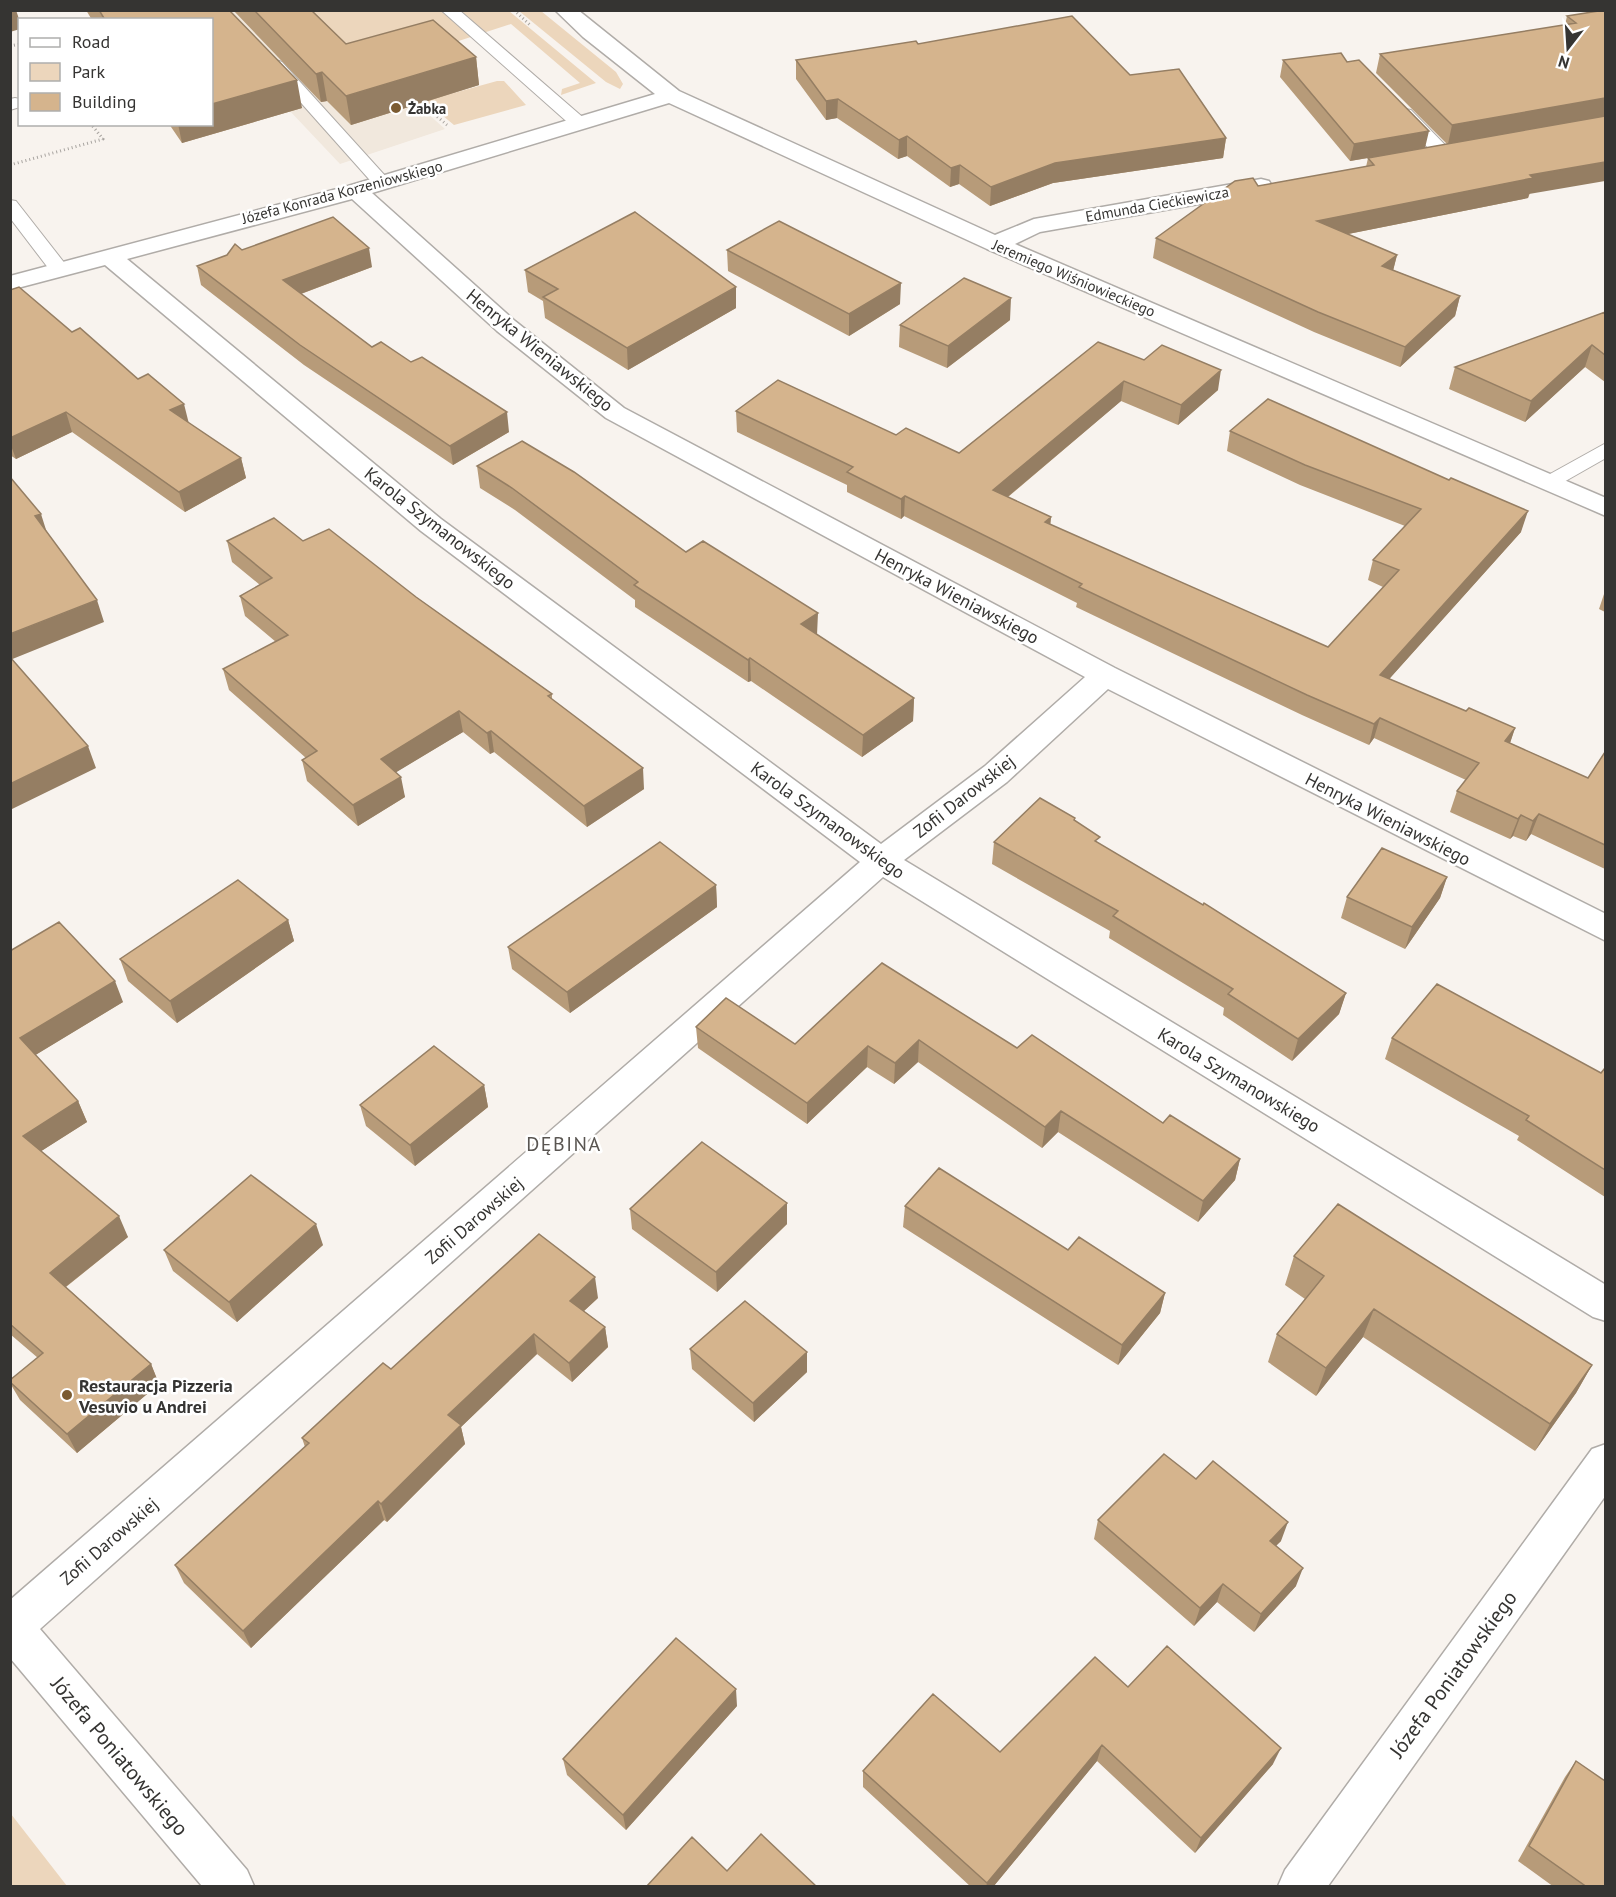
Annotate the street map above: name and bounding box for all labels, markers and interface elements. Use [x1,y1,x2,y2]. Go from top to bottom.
legend [18,18,213,126]
north arrow [1538,18,1598,78]
text: Road [72,30,110,53]
text: N [1556,51,1572,73]
text: Park [72,60,105,83]
text: Building [72,90,136,113]
place label: Żabka [408,99,446,118]
marker: Żabka [389,101,403,115]
street label: Józefa Konrada Korzeniowskiego [239,156,444,228]
street label: Edmunda Ciećkiewicza [1084,182,1230,226]
street label: Jeremiego Wiśniowieckiego [989,235,1158,321]
street label: Henryka Wieniawskiego [462,284,618,416]
street label: Karola Szymanowskiego [360,462,520,594]
street label: Henryka Wieniawskiego [871,543,1043,649]
street label: Zofii Darowskiej [909,749,1019,843]
street label: Karola Szymanowskiego [746,756,910,884]
street label: Henryka Wieniawskiego [1301,767,1475,871]
street label: Karola Szymanowskiego [1154,1022,1324,1138]
district label: DĘBINA [526,1131,602,1157]
street label: Zofii Darowskiej [420,1171,528,1269]
place label: Restauracja Pizzeria Vesuvio u Andrei [78,1374,233,1418]
marker: Restauracja Pizzeria Vesuvio u Andrei [60,1388,74,1402]
street label: Zofii Darowskiej [55,1492,163,1590]
street label: Józefa Poniatowskiego [1383,1585,1523,1764]
street label: Józefa Poniatowskiego [45,1670,195,1841]

